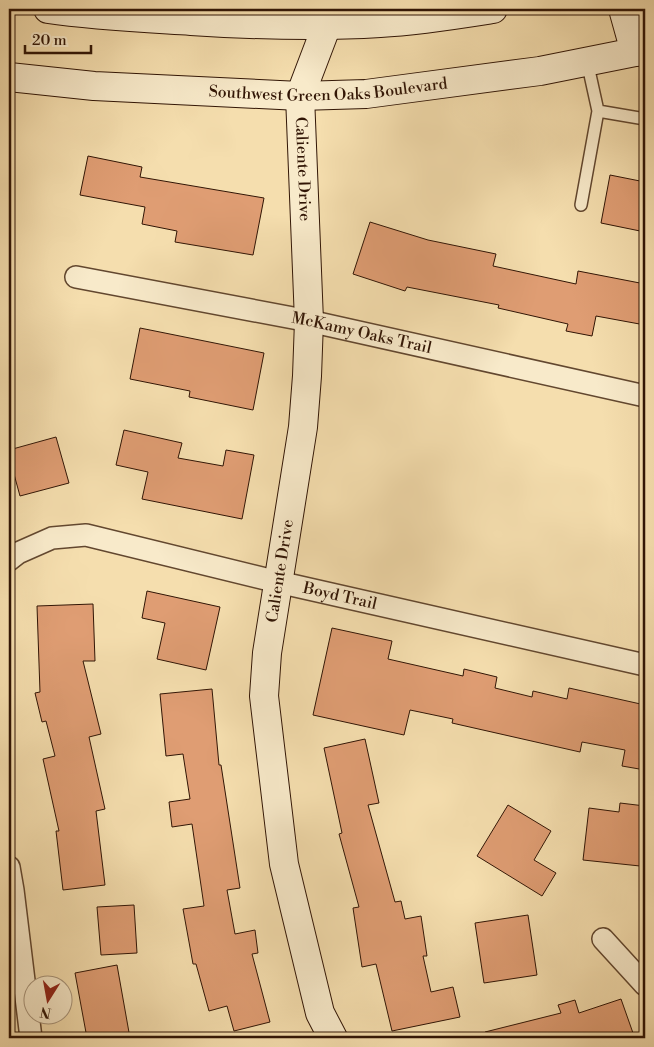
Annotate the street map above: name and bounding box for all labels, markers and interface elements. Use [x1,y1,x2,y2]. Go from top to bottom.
scale bar [25,22,91,54]
text: 20 m [32,31,67,50]
street label: Southwest Green Oaks Boulevard [208,73,449,106]
street label: Caliente Drive [291,116,315,222]
street label: McKamy Oaks Trail [290,308,434,358]
street label: Caliente Drive [262,518,298,624]
street label: Boyd Trail [300,578,379,614]
north arrow [22,974,72,1024]
text: N [39,1002,53,1022]

